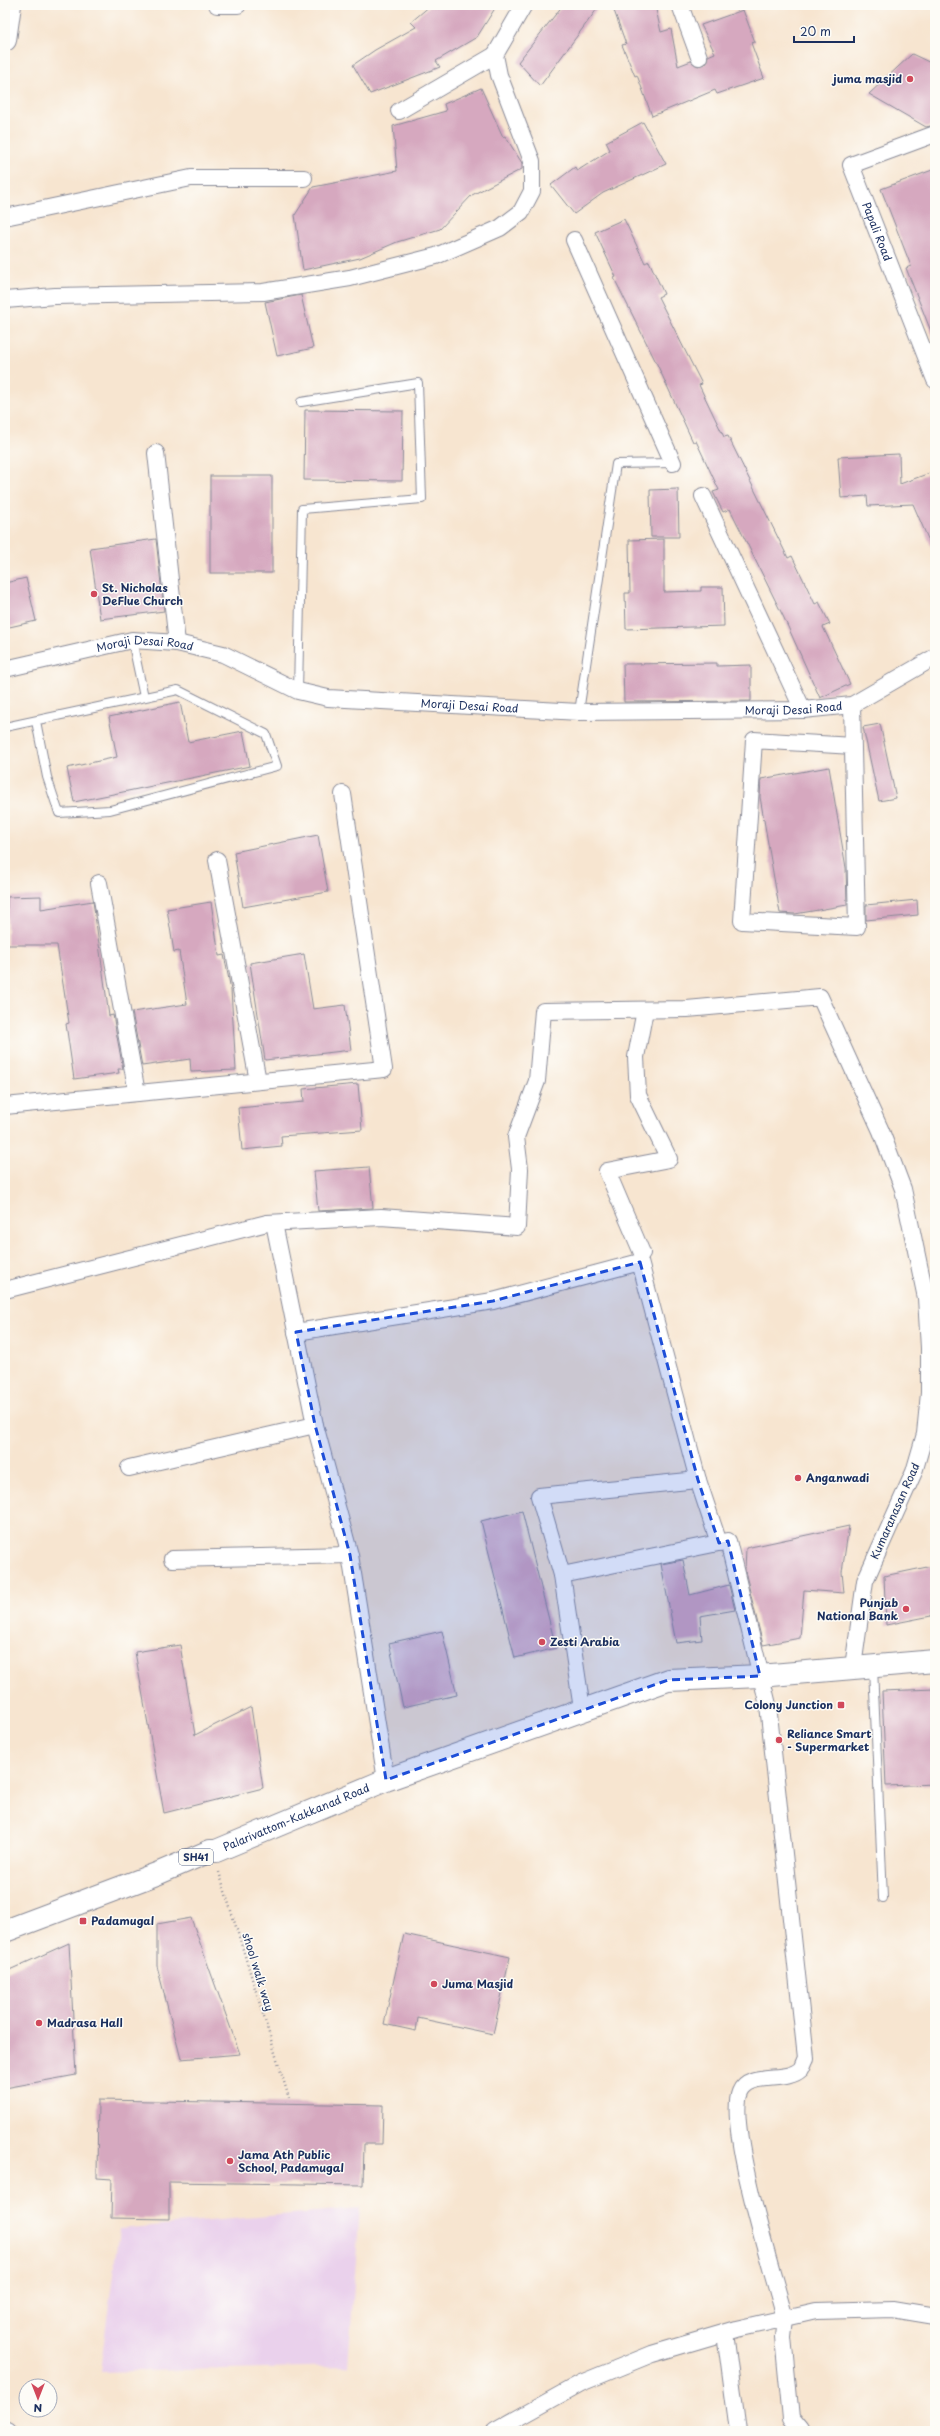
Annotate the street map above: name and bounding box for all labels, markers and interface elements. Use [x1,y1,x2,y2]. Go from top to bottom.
scale bar [794,18,854,44]
text: 20 m [800,22,831,40]
place label: juma masjid [831,70,902,87]
marker: juma masjid [905,74,915,84]
street label: Papali Road [858,199,897,263]
place label: St. Nicholas DeFlue Church [102,579,183,609]
marker: St. Nicholas DeFlue Church [89,589,99,599]
street label: Moraji Desai Road [95,631,195,656]
street label: Moraji Desai Road [420,694,519,717]
street label: Moraji Desai Road [745,697,843,719]
street label: Kumaranasan Road [866,1460,923,1562]
place label: Anganwadi [806,1469,869,1486]
marker: Anganwadi [793,1473,803,1483]
place label: Punjab National Bank [817,1594,899,1624]
marker: Punjab National Bank [901,1604,911,1614]
place label: Zesti Arabia [550,1633,620,1650]
marker: Zesti Arabia [537,1637,547,1647]
place label: Colony Junction [745,1696,833,1713]
marker: Colony Junction [836,1700,846,1710]
place label: Reliance Smart - Supermarket [787,1725,872,1755]
marker: Reliance Smart - Supermarket [774,1735,784,1745]
street label: Palarivattom-Kakkanad Road [220,1779,372,1855]
road number: SH41 [179,1849,213,1865]
place label: Padamugal [91,1912,154,1929]
marker: Padamugal [78,1916,88,1926]
street label: shool walk way [238,1931,278,2013]
place label: Juma Masjid [442,1975,513,1992]
marker: Juma Masjid [429,1979,439,1989]
place label: Madrasa Hall [47,2014,123,2031]
marker: Madrasa Hall [34,2018,44,2028]
place label: Jama Ath Public School, Padamugal [238,2146,344,2176]
marker: Jama Ath Public School, Padamugal [225,2156,235,2166]
north arrow [18,2378,58,2418]
text: N [33,2400,42,2417]

